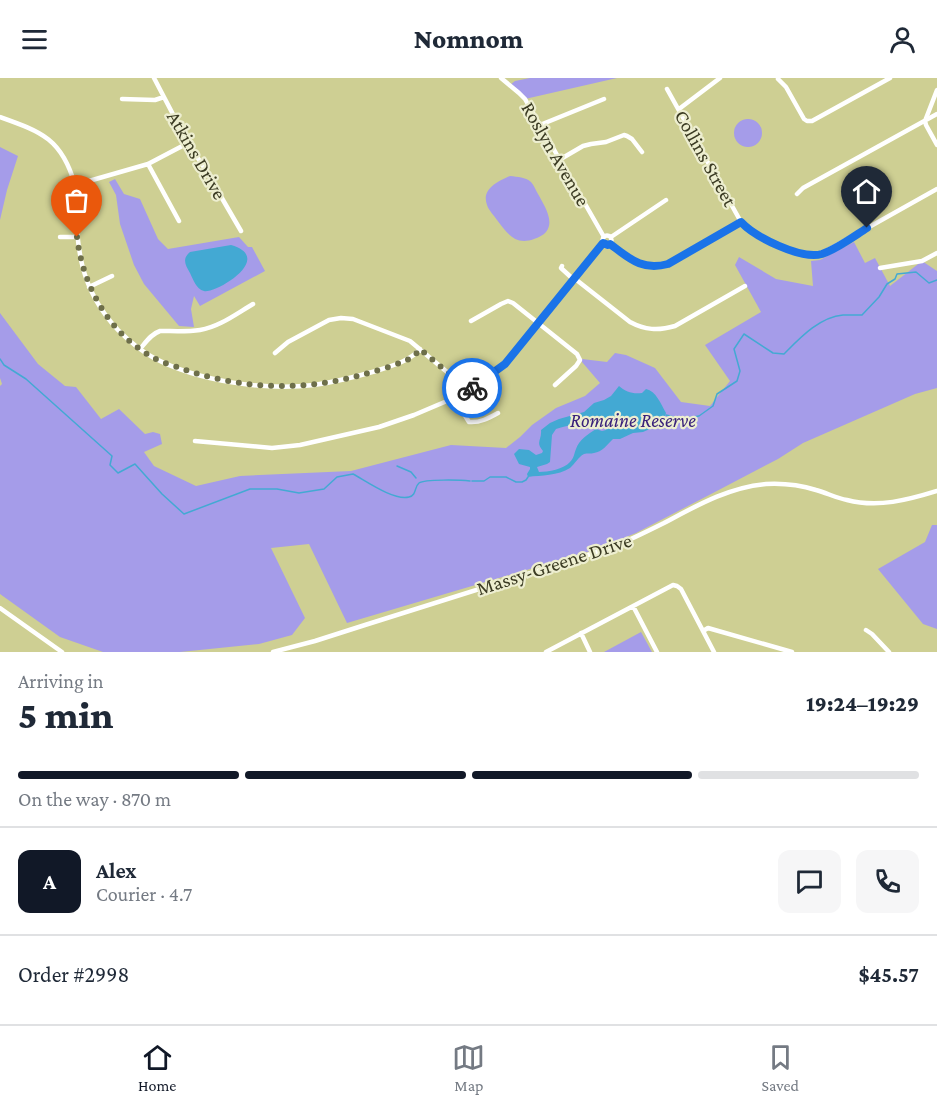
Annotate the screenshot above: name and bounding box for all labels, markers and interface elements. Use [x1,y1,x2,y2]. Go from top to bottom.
icon: menu [18,23,51,56]
icon: person [886,23,919,56]
text: Nomnom [414,24,523,54]
street label: Roslyn Avenue [516,98,595,211]
street label: Collins Street [671,106,742,210]
street label: Atkins Drive [163,107,231,203]
pin [841,166,892,228]
pin [51,175,102,237]
icon: home [850,175,883,208]
icon: bag [60,184,93,217]
courier [442,358,502,418]
icon: bike [456,372,489,405]
park label: Romaine Reserve [570,409,696,431]
street label: Massy-Greene Drive [474,529,635,600]
text: Arriving in [18,670,103,692]
text: 19:24–19:29 [806,691,919,716]
text: 5 min [18,693,113,736]
text: On the way · 870 m [18,788,171,810]
button: chat [778,850,841,913]
button: phone [856,850,919,913]
text: Alex [96,858,137,883]
text: A [43,869,56,894]
text: Courier · 4.7 [96,883,192,905]
text: Order #2998 [18,962,129,987]
text: $45.57 [859,962,919,987]
tab: Home [138,1041,176,1094]
tab: Map [452,1041,485,1094]
tab: Saved [761,1041,799,1094]

